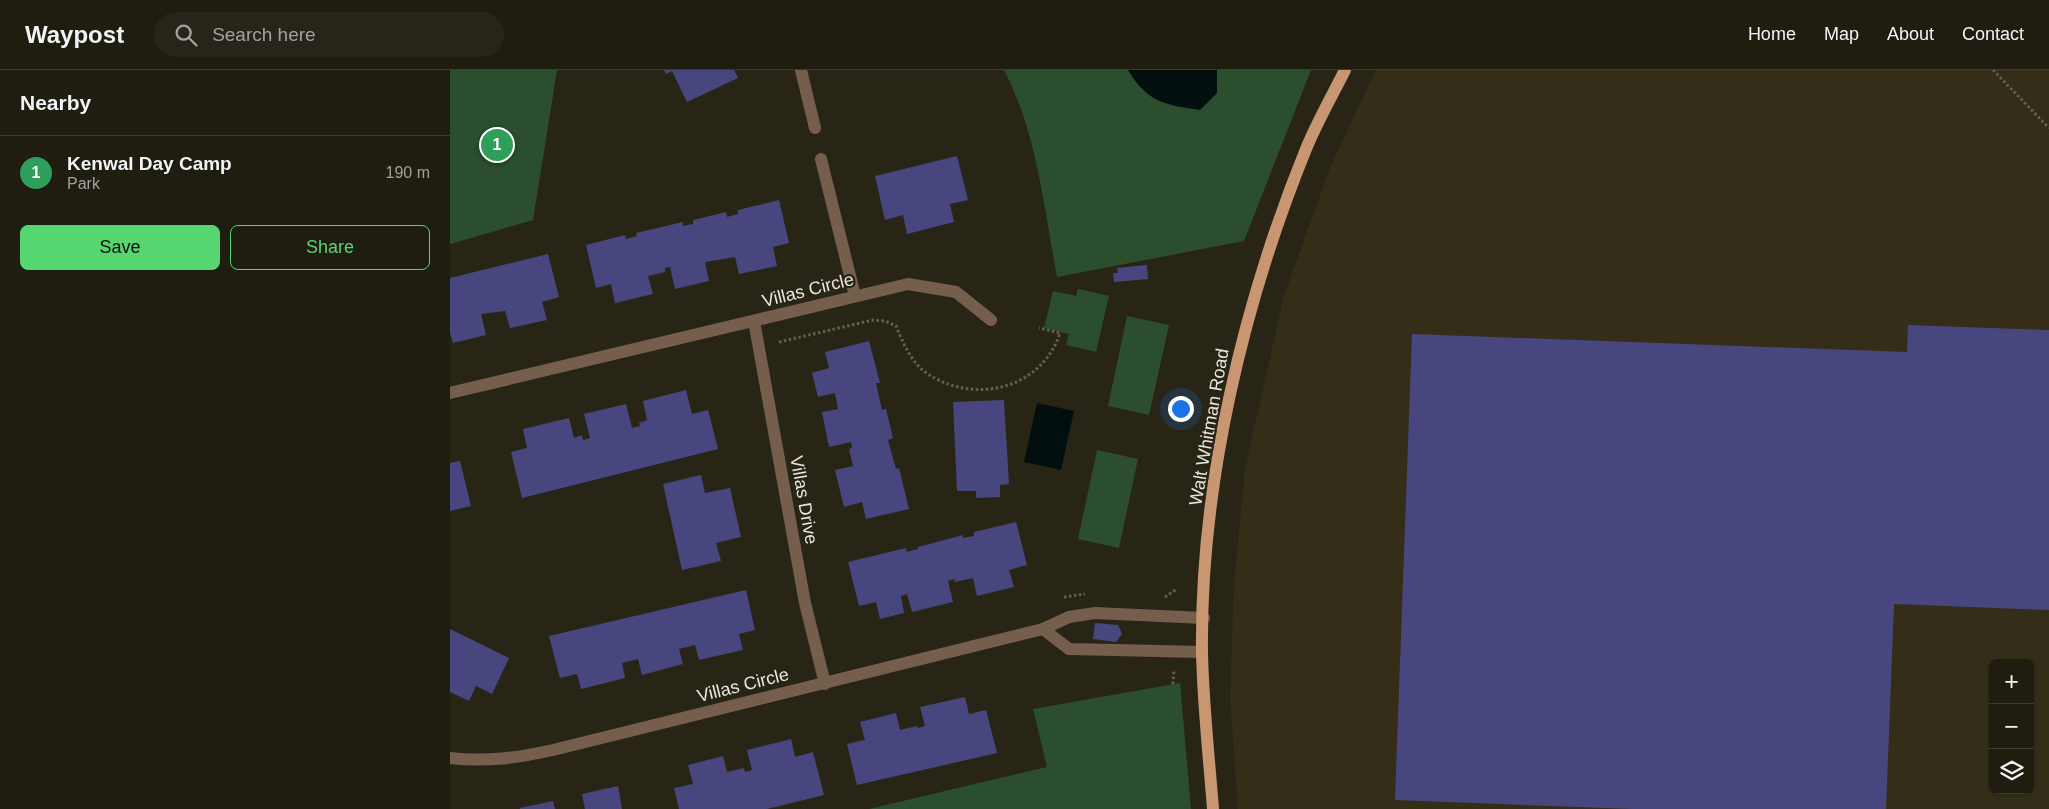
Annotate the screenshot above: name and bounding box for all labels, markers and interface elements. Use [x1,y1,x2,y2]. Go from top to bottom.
search box [154,12,504,57]
text: Waypost [25,21,124,48]
icon: search [172,21,200,49]
text: Search here [212,24,316,45]
text: Home [1748,24,1796,44]
text: Map [1824,24,1859,44]
text: About [1887,24,1934,44]
text: Contact [1962,24,2024,44]
text: Nearby [20,91,91,114]
pin: 1 [481,126,513,164]
text: Kenwal Day Camp [67,153,232,174]
text: 1 [32,164,40,181]
text: 190 m [386,164,430,181]
text: Park [67,175,100,192]
button: Save [20,225,220,270]
button: Share [230,225,430,270]
street label: Villas Circle [760,269,856,311]
street label: Walt Whitman Road [1185,347,1233,507]
your location [1168,396,1194,422]
street label: Villas Drive [786,454,822,546]
map controls [1989,659,2034,794]
button: + [1989,659,2034,704]
street label: Villas Circle [695,664,791,706]
button: − [1989,704,2034,749]
button: layers [1989,749,2034,794]

